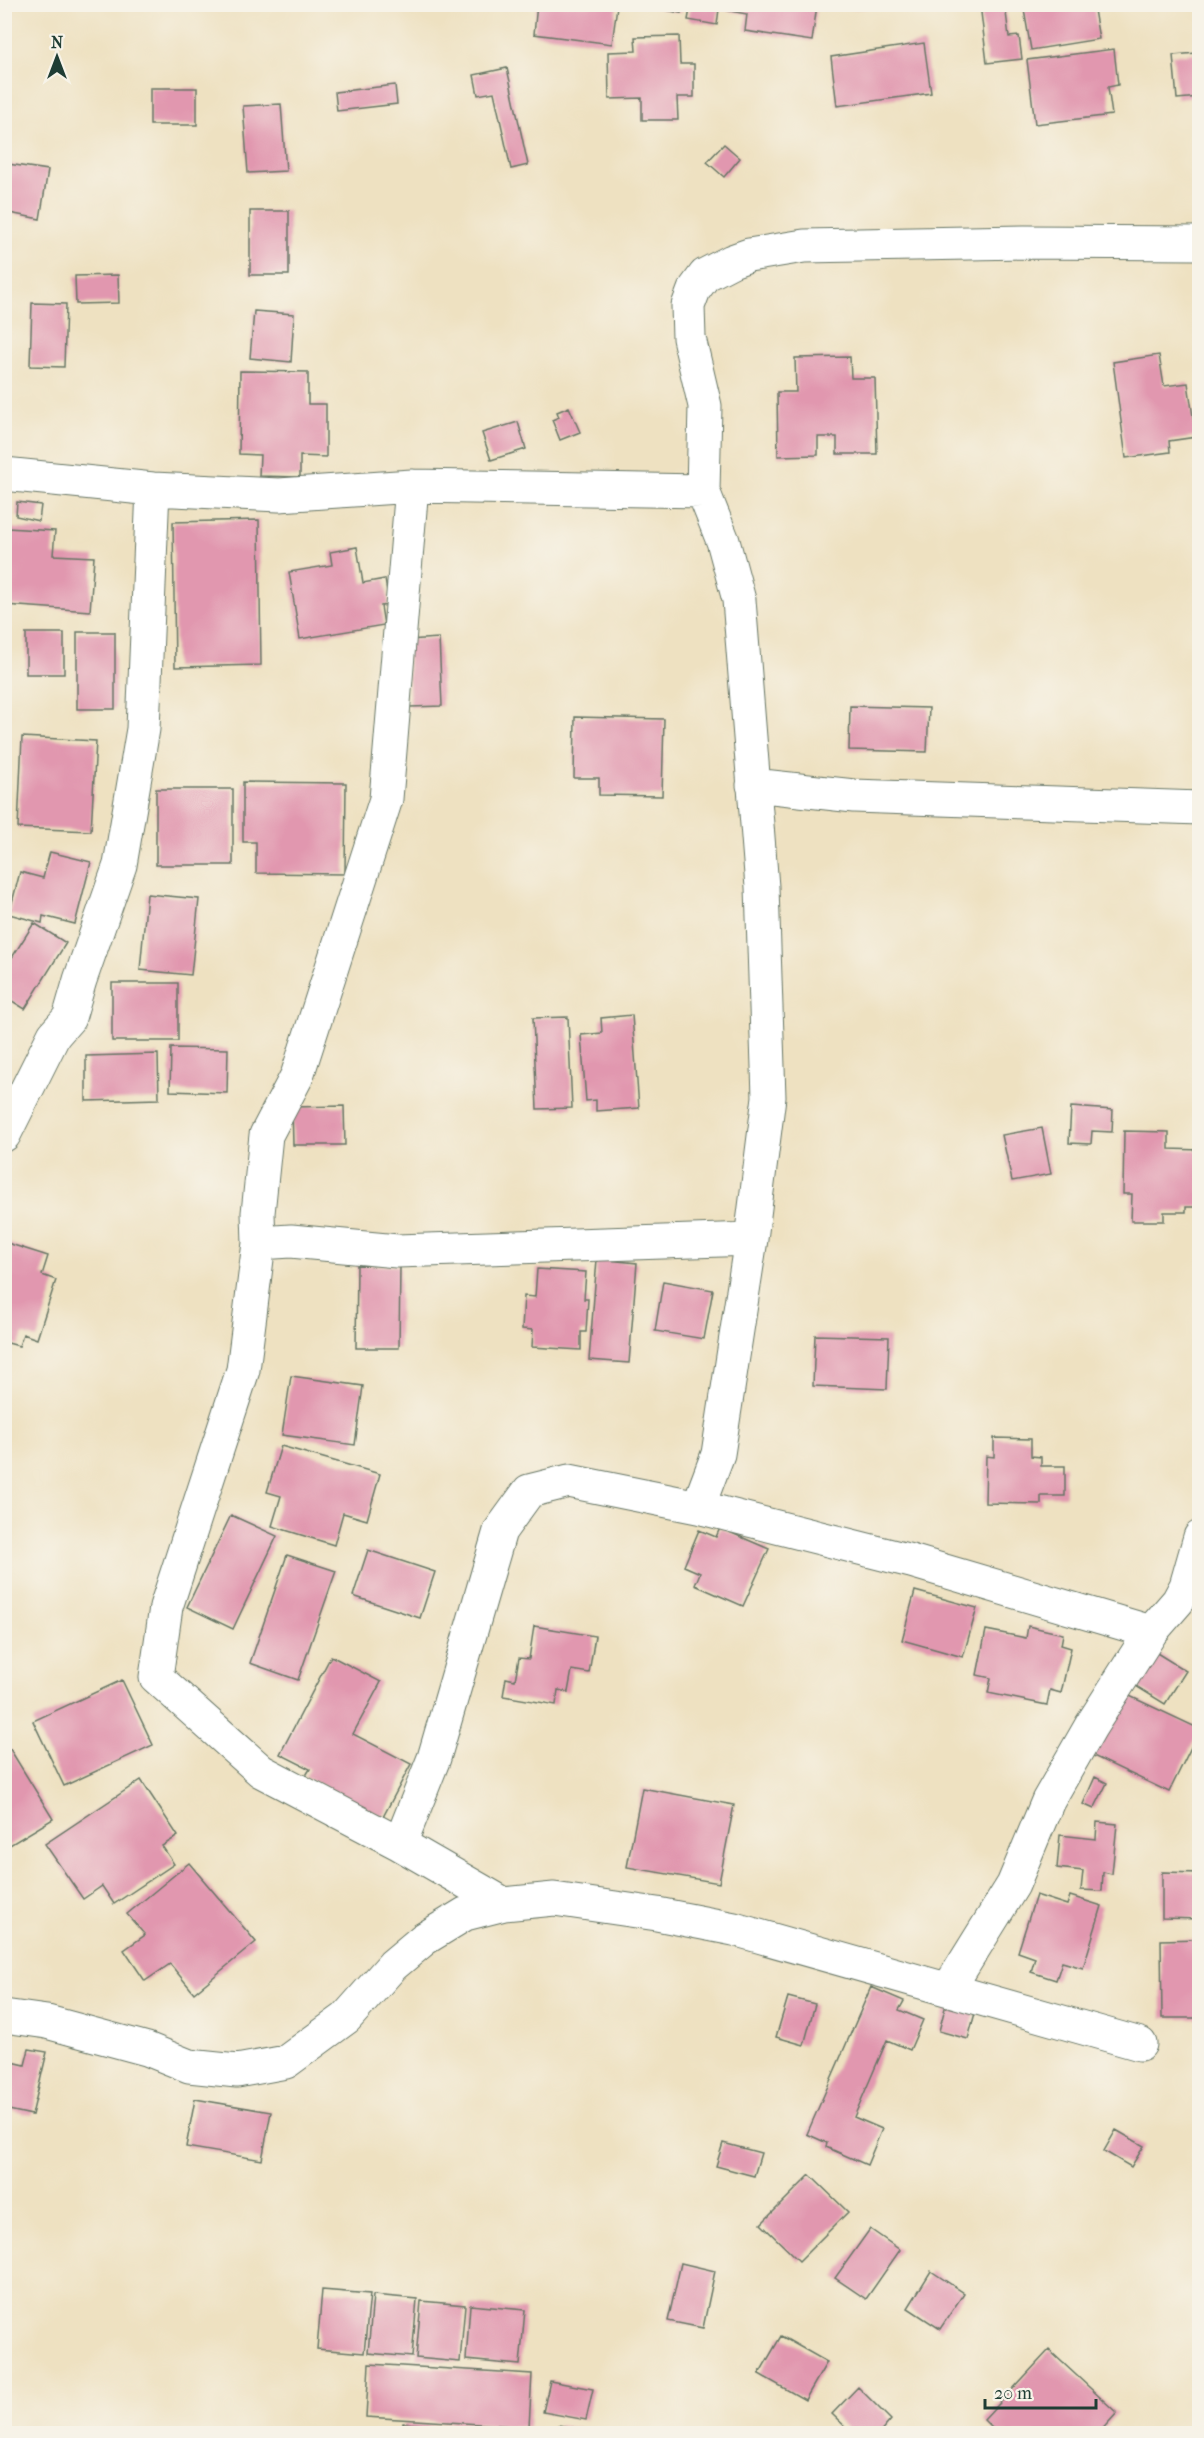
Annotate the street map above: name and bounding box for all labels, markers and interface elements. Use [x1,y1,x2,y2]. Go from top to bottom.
north arrow [27,27,87,87]
text: N [51,33,64,52]
scale bar [985,2372,1096,2410]
text: 20 m [994,2383,1032,2404]

